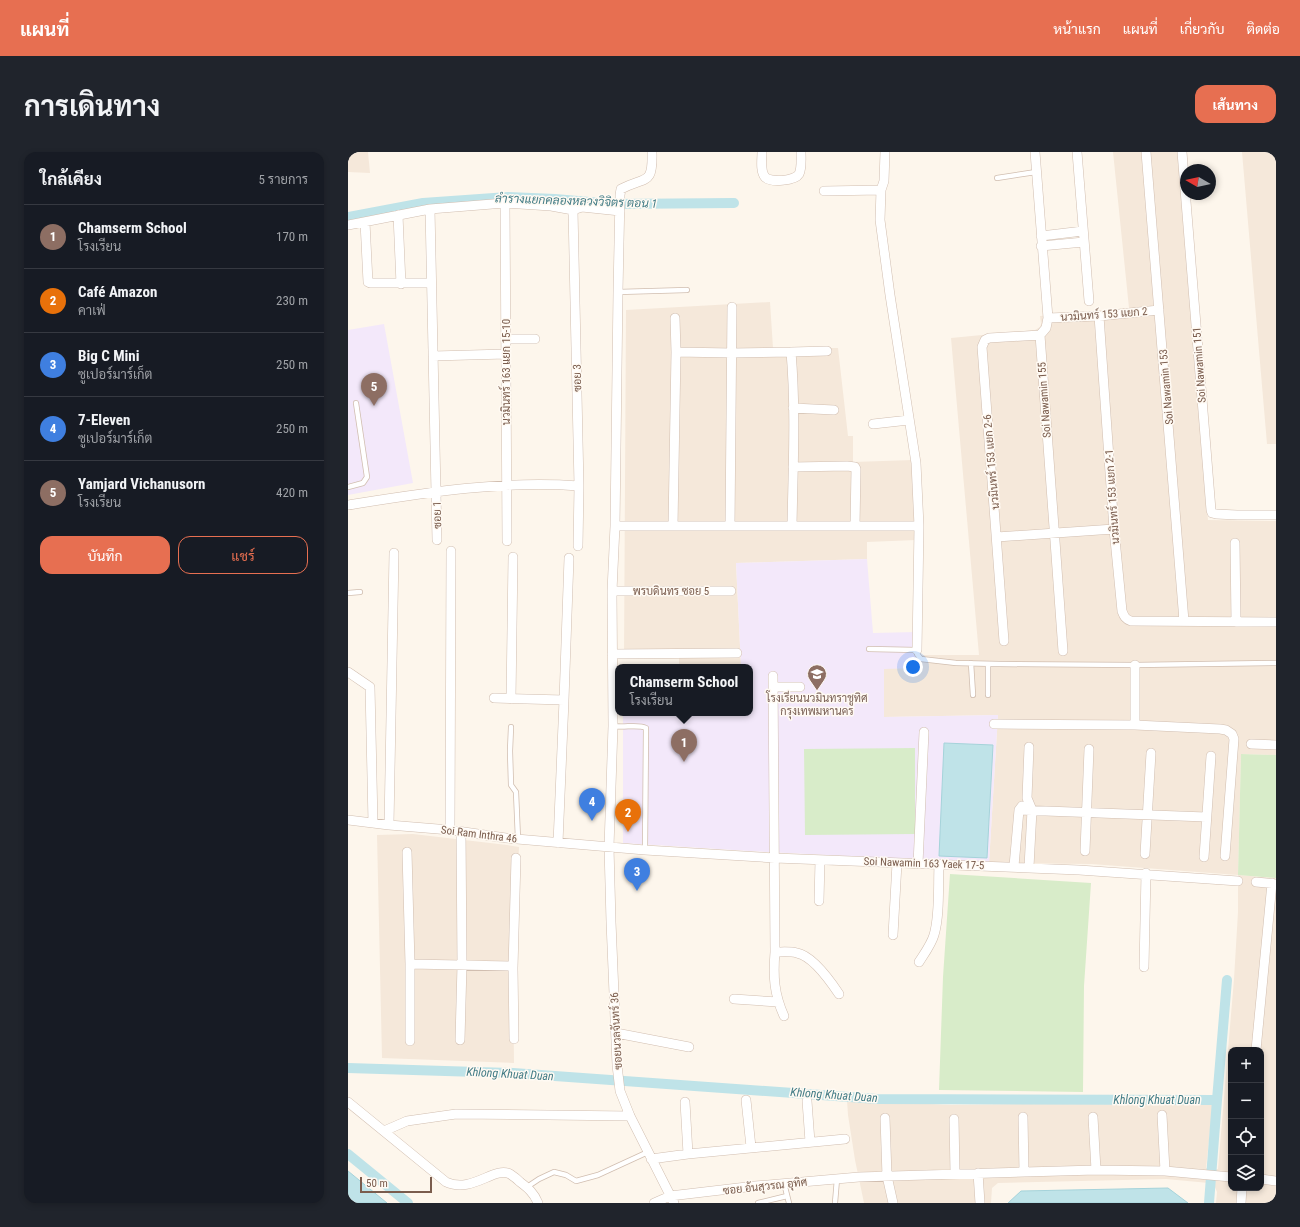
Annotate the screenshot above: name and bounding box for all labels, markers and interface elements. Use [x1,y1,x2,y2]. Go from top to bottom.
text: แผนที่ [20,18,69,41]
text: หน้าแรก [1053,21,1101,37]
text: แผนที่ [1123,21,1158,37]
text: เกี่ยวกับ [1180,21,1224,37]
text: ติดต่อ [1246,21,1280,37]
button: เส้นทาง [1195,85,1276,123]
text: การเดินทาง [24,90,160,123]
north arrow [1180,164,1216,200]
text: ใกล้เคียง [40,169,102,189]
text: 5 รายการ [258,172,308,187]
water label: ลำรางแยกคลองหลวงวิจิตร ตอน 1 [495,191,657,211]
text: Chamserm School [78,219,187,237]
text: 1 [50,229,56,244]
text: 170 m [276,229,308,244]
text: โรงเรียน [78,239,121,254]
text: Café Amazon [78,283,157,301]
text: 2 [50,293,56,308]
text: 230 m [276,293,308,308]
text: คาเฟ่ [78,303,106,318]
street label: นวมินทร์ 153 แยก 2 [1060,303,1148,324]
street label: นวมินทร์ 163 แยก 15-10 [498,319,513,425]
street label: Soi Nawamin 151 [1190,327,1209,403]
text: Big C Mini [78,347,140,365]
street label: Soi Nawamin 153 [1157,349,1176,425]
text: 3 [50,357,56,372]
text: 250 m [276,357,308,372]
street label: Soi Nawamin 155 [1035,362,1054,438]
street label: ซอย 3 [571,364,584,392]
text: ซูเปอร์มาร์เก็ต [78,367,152,382]
pin: 5 [361,373,387,406]
text: 7-Eleven [78,411,130,429]
street label: นวมินทร์ 153 แยก 2-6 [979,414,1002,510]
text: 4 [50,421,56,436]
text: 250 m [276,421,308,436]
text: ซูเปอร์มาร์เก็ต [78,431,152,446]
street label: นวมินทร์ 153 แยก 2-1 [1101,449,1122,545]
text: Yamjard Vichanusorn [78,475,206,493]
text: 5 [50,485,56,500]
text: 420 m [276,485,308,500]
text: โรงเรียน [78,495,121,510]
street label: ซอย 1 [431,501,444,529]
button: บันทึก [40,536,170,574]
button: แชร์ [178,536,308,574]
street label: พรบดินทร ซอย 5 [633,585,709,598]
your location [903,657,923,677]
school or university icon: โรงเรียนนวมินทราชูทิศ กรุงเทพมหานคร [806,663,828,691]
popup [615,664,753,716]
text: Chamserm School [630,673,738,691]
place label: โรงเรียนนวมินทราชูทิศ กรุงเทพมหานคร [765,690,868,720]
text: โรงเรียน [630,693,673,708]
pin: 1 [671,729,697,762]
pin: 4 [579,788,605,821]
pin: 2 [615,799,641,832]
street label: Soi Ram Inthra 46 [440,823,518,846]
street label: Soi Nawamin 163 Yaek 17-5 [864,855,984,872]
pin: 3 [624,858,650,891]
street label: ซอยนวลจันทร์ 36 [606,992,625,1070]
map controls [1228,1047,1264,1191]
button: + [1228,1047,1264,1083]
water label: Khlong Khuat Duan [466,1065,554,1083]
button: − [1228,1083,1264,1119]
water label: Khlong Khuat Duan [790,1085,878,1105]
water label: Khlong Khuat Duan [1113,1093,1201,1107]
button: locate [1228,1119,1264,1155]
button: layers [1228,1155,1264,1191]
scale bar [360,1175,432,1194]
street label: ซอย อ้นสุวรณ อุทิศ [722,1175,808,1199]
text: 50 m [366,1177,388,1190]

